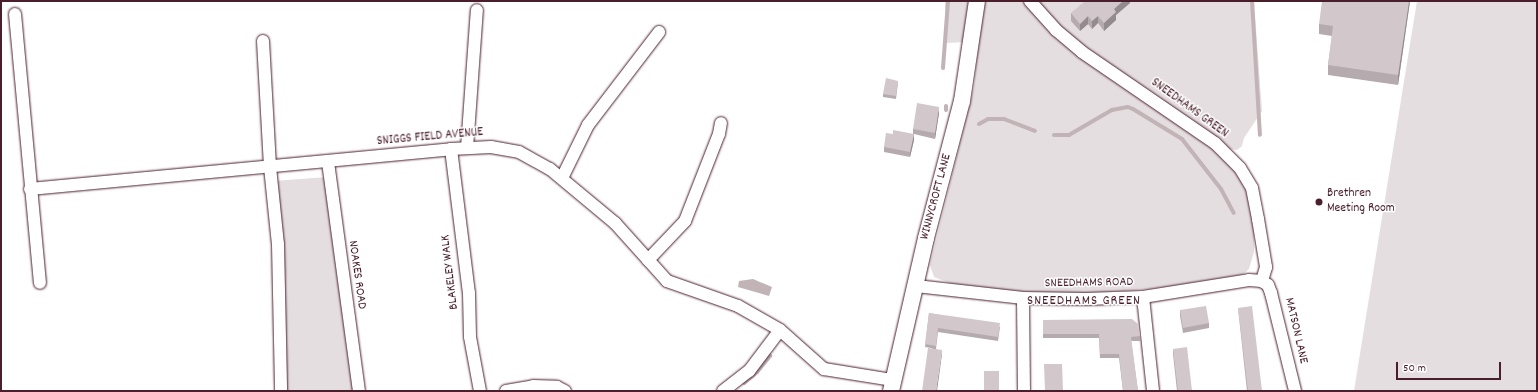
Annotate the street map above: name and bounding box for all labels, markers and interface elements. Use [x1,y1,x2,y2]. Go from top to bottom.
street label: SNEEDHAMS GREEN [1147,76,1231,142]
street label: SNIGGS FIELD AVENUE [376,126,484,150]
street label: WINNYCROFT LANE [918,152,956,242]
place label: Brethren Meeting Room [1327,187,1395,218]
marker: Brethren Meeting Room [1314,197,1324,207]
street label: BLAKELEY WALK [439,234,463,310]
street label: NOAKES ROAD [343,240,369,310]
street label: SNEEDHAMS ROAD [1045,275,1133,293]
district label: SNEEDHAMS GREEN [1027,293,1141,309]
street label: MATSON LANE [1280,296,1310,366]
scale bar [1398,354,1503,380]
text: 50 m [1403,360,1426,377]

